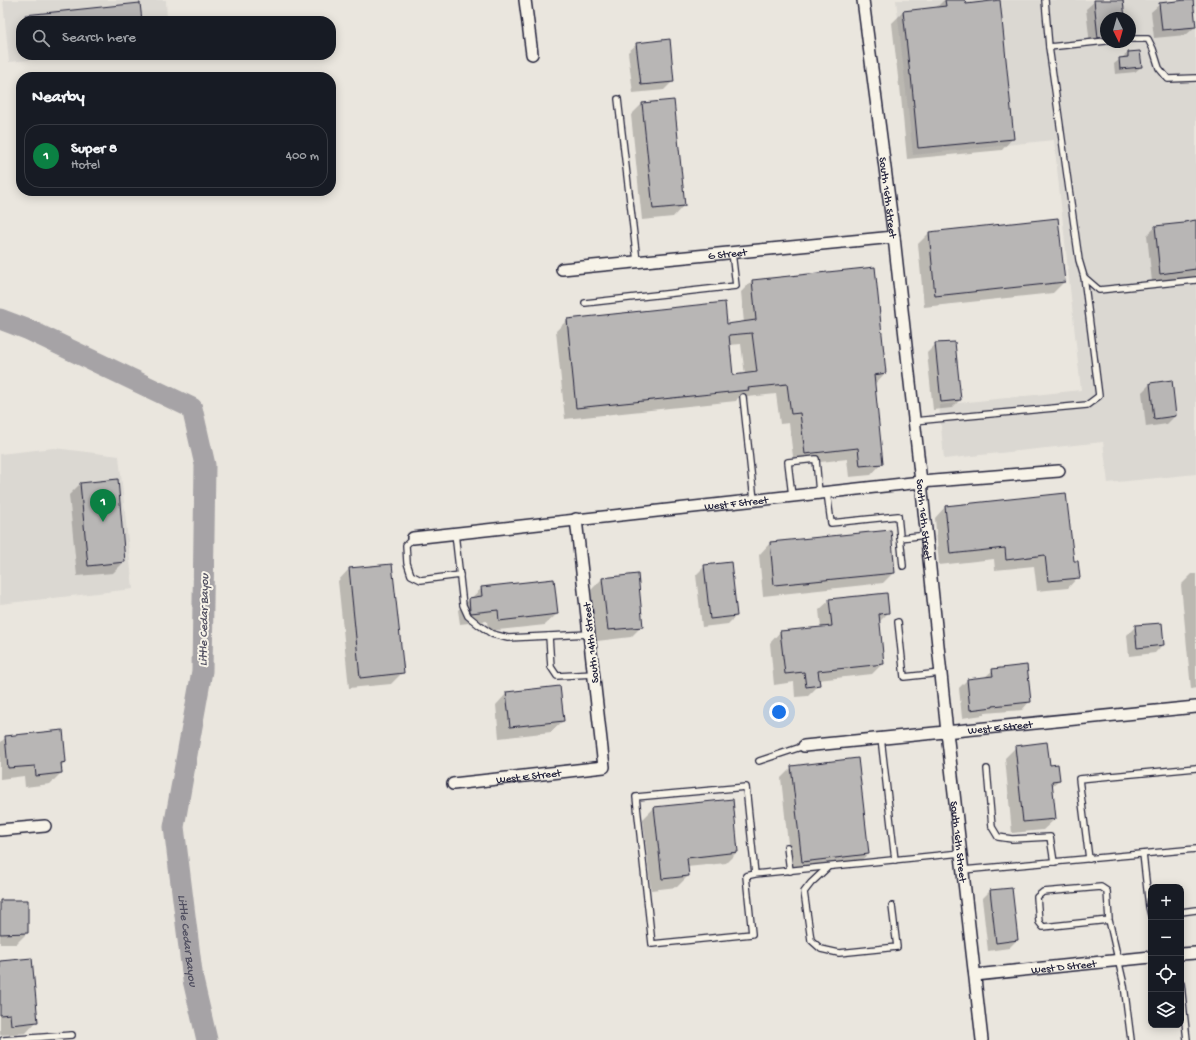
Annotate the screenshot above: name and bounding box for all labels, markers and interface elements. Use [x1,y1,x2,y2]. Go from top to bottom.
north arrow [1100,12,1136,48]
search box [16,16,336,60]
icon: search [30,27,52,49]
text: Search here [62,29,136,47]
text: Nearby [32,88,85,108]
text: Super 8 [71,140,117,158]
text: 1 [43,149,49,164]
text: 400 m [286,149,319,164]
street label: South 16th Street [876,156,898,240]
text: Hotel [71,158,100,173]
street label: G Street [707,247,749,263]
street label: South 16th Street [913,478,933,562]
pin: 1 [90,489,116,522]
street label: West F Street [704,495,770,514]
water label: Little Cedar Bayou [197,572,213,666]
street label: South 14th Street [582,600,602,684]
your location [769,702,789,722]
street label: West E Street [967,719,1035,738]
street label: West E Street [496,768,563,787]
street label: South 16th Street [947,801,968,884]
map controls [1148,884,1184,1028]
button: + [1148,884,1184,920]
water label: Little Cedar Bayou [173,894,200,990]
button: − [1148,920,1184,956]
button: locate [1148,956,1184,992]
street label: West D Street [1031,958,1098,977]
button: layers [1148,992,1184,1028]

